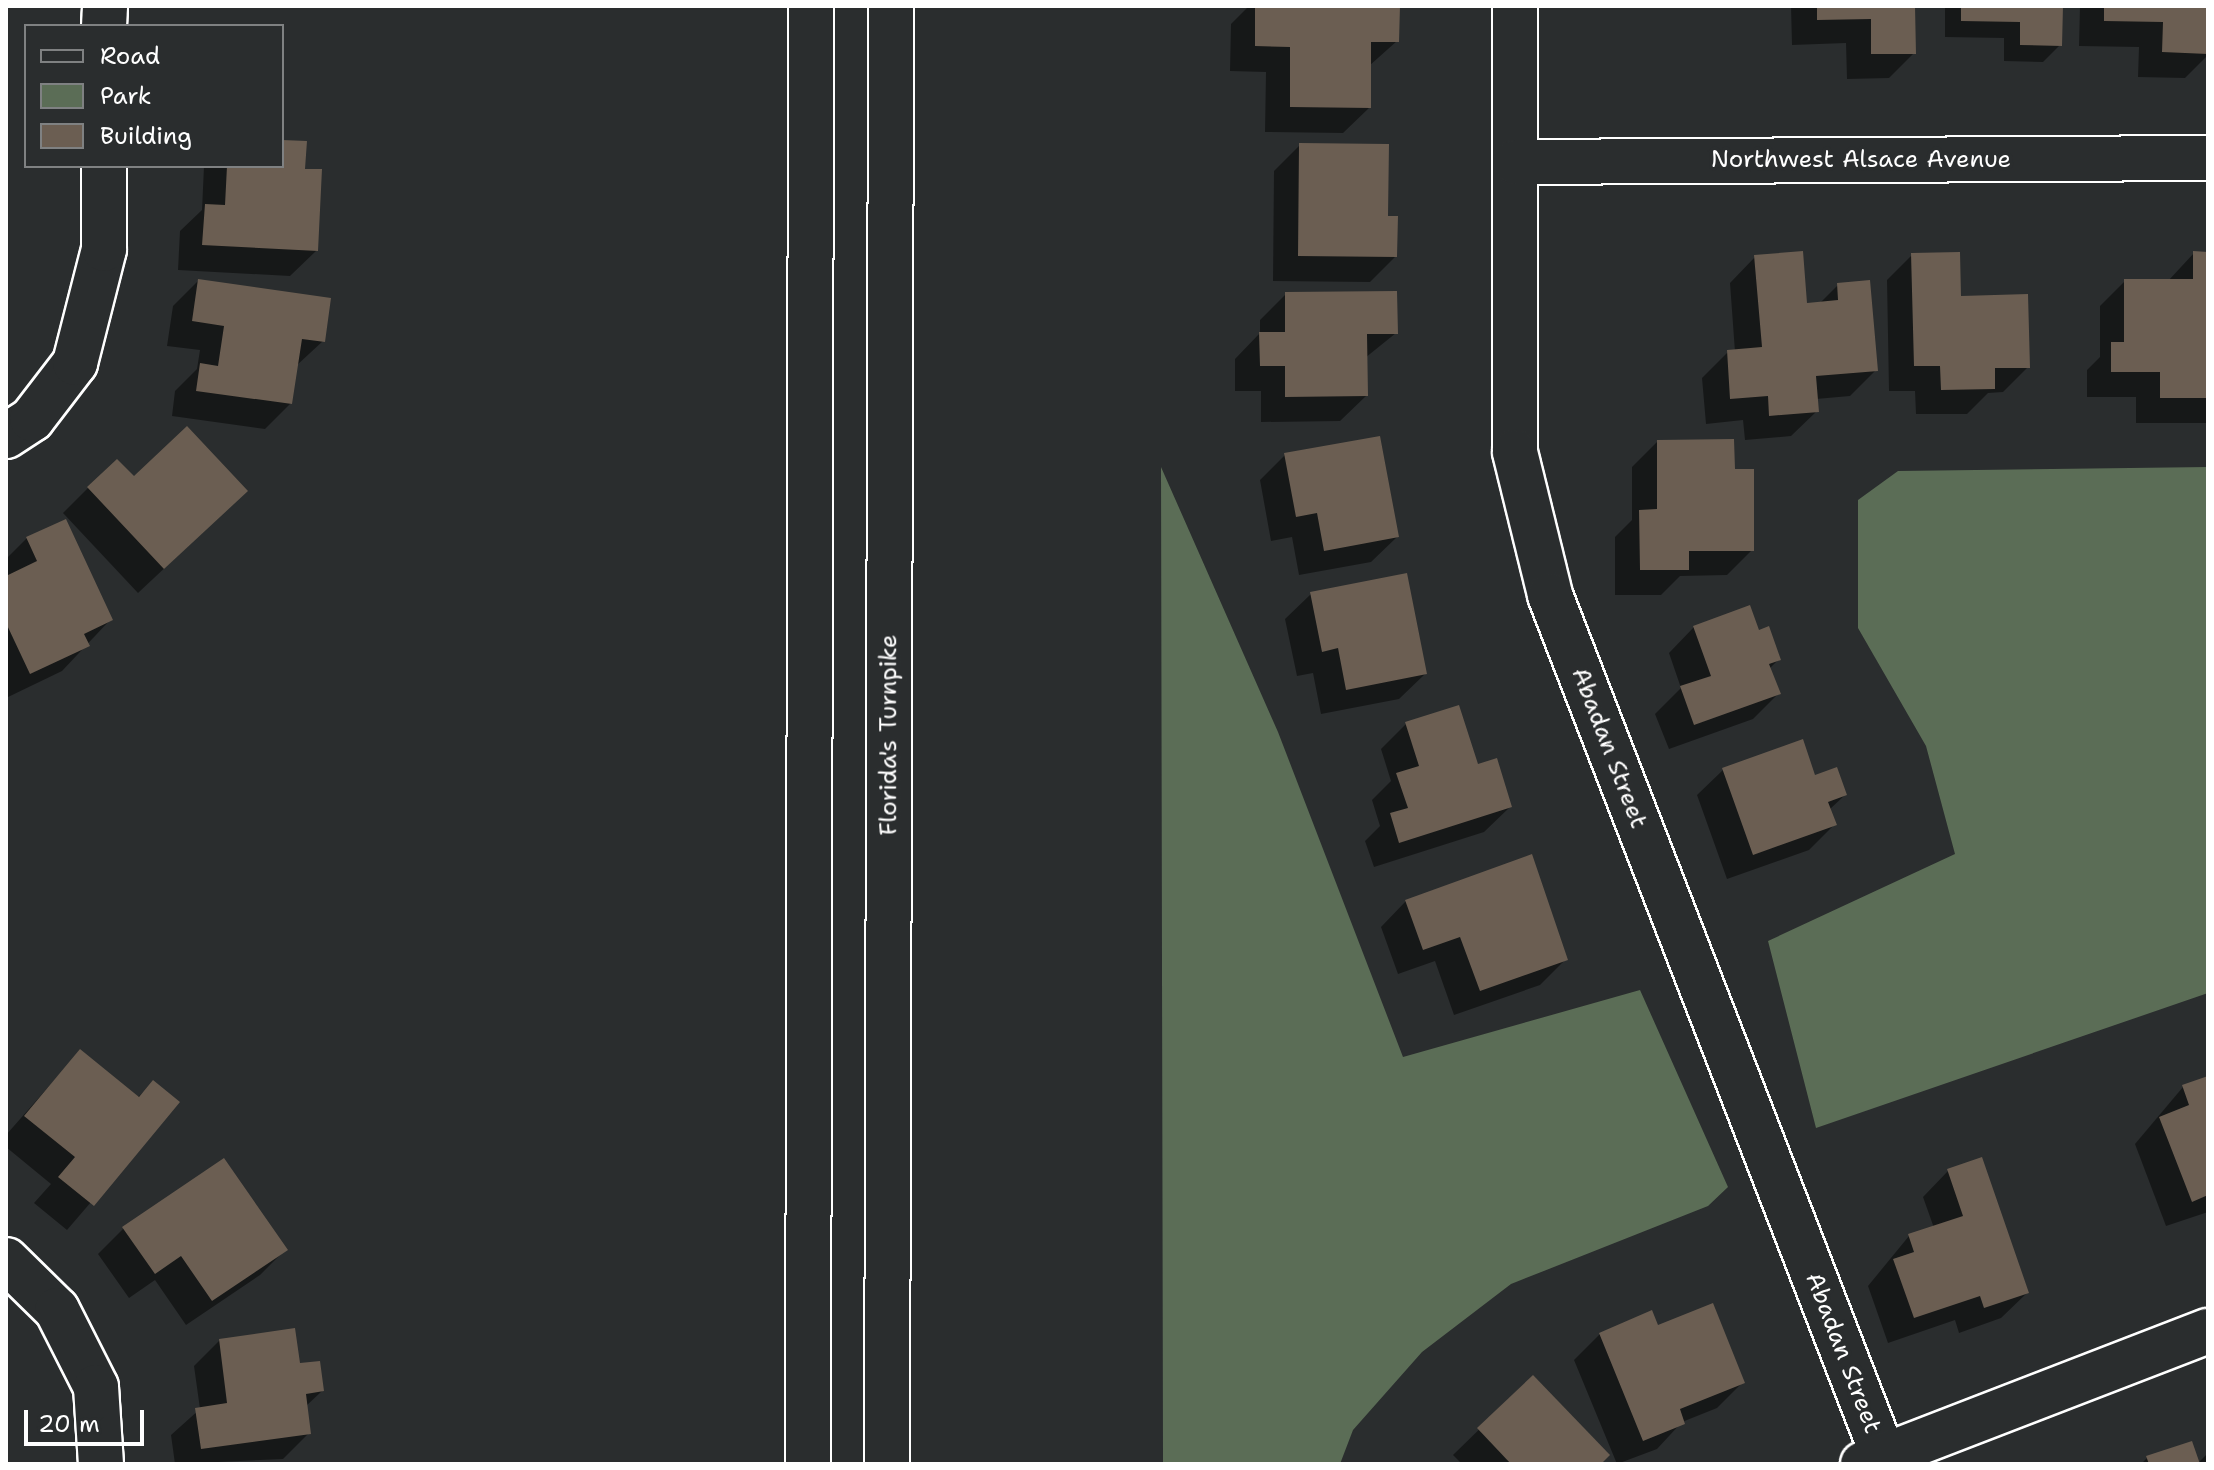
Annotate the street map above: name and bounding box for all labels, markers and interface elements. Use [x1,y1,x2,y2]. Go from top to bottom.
legend [24,24,284,168]
text: Road [100,40,160,72]
text: Park [100,80,152,112]
text: Building [100,120,192,152]
street label: Northwest Alsace Avenue [1711,146,2011,174]
street label: Florida's Turnpike [875,634,903,836]
street label: Abadan Street [1565,664,1653,832]
street label: Abadan Street [1799,1269,1887,1437]
scale bar [28,1394,148,1444]
text: 20 m [38,1408,100,1440]

